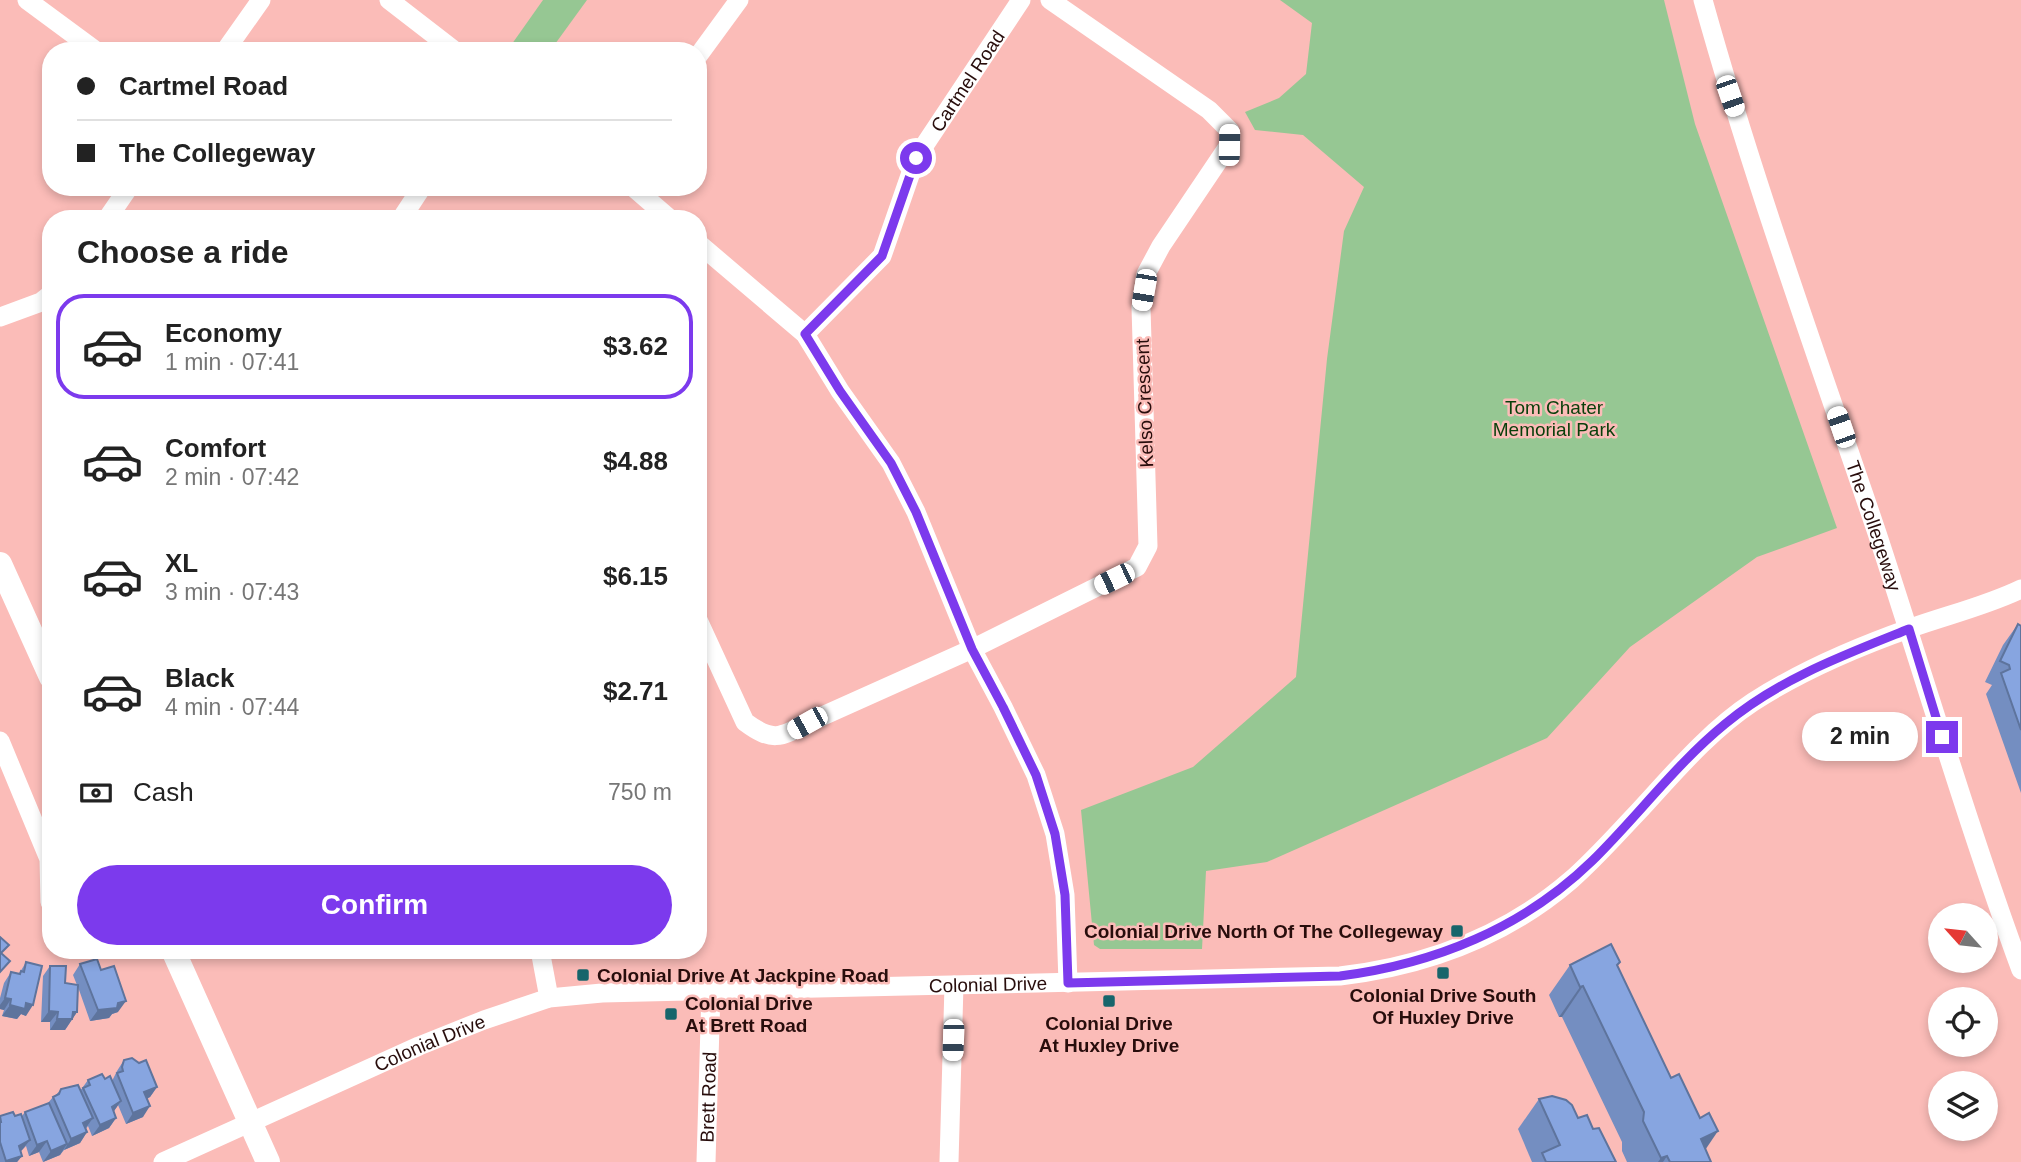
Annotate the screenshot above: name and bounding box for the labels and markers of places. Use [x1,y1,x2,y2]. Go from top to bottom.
place label: Colonial Drive North Of The Collegeway [1084,921,1443,942]
marker: Colonial Drive North Of The Collegeway [1449,923,1465,939]
place label: Colonial Drive At Jackpine Road [597,965,889,986]
marker: Colonial Drive South Of Huxley Drive [1435,965,1451,981]
marker: Colonial Drive At Jackpine Road [575,967,591,983]
place label: Colonial Drive South Of Huxley Drive [1350,985,1536,1028]
place label: Colonial Drive At Brett Road [685,993,813,1036]
marker: Colonial Drive At Huxley Drive [1101,993,1117,1009]
marker: Colonial Drive At Brett Road [663,1006,679,1022]
place label: Colonial Drive At Huxley Drive [1039,1013,1179,1056]

